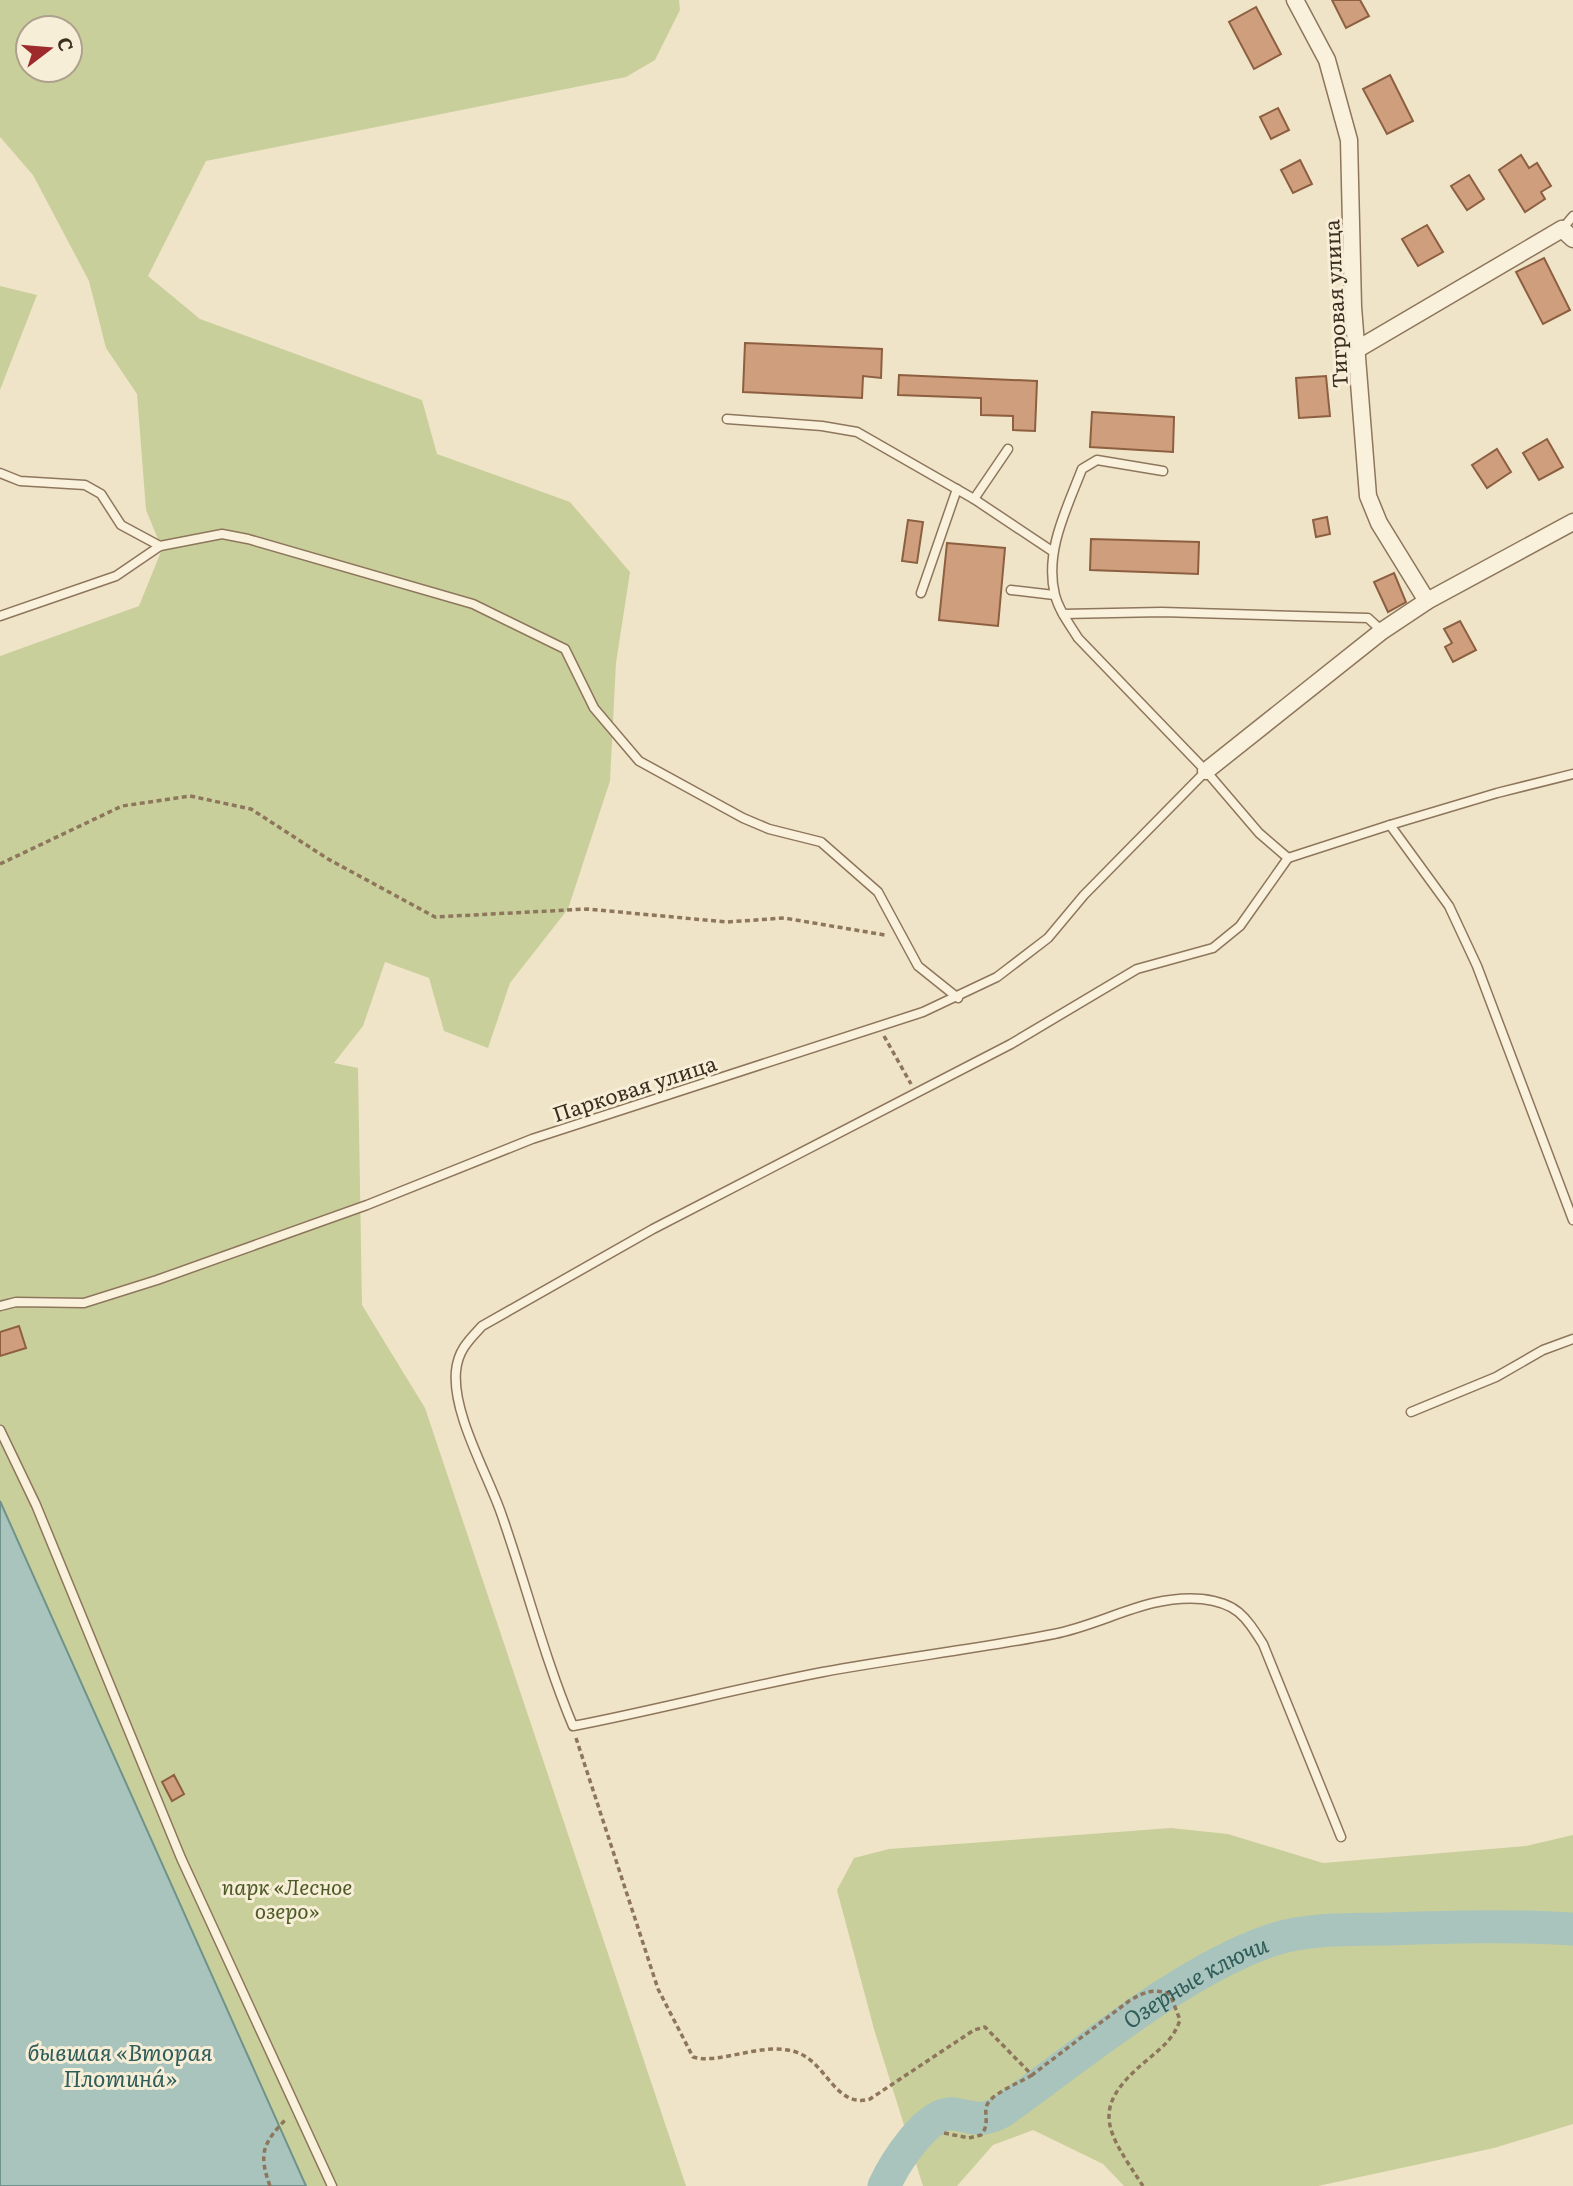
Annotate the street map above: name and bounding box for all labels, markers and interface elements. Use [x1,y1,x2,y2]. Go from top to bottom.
north arrow [14,14,84,84]
text: С [51,34,82,54]
street label: Тигровая улица [1314,218,1354,389]
street label: Парковая улица [548,1046,721,1128]
park label: парк «Лесное озеро» [222,1870,352,1925]
water label: Озерные ключи [1115,1926,1273,2036]
water label: бывшая «Вторая Плотинá» [28,2034,213,2094]

